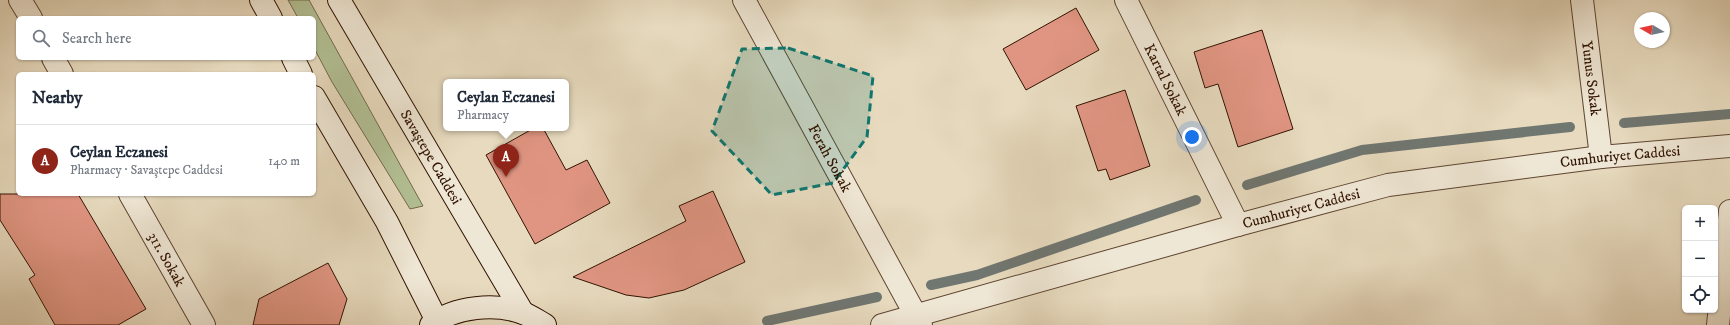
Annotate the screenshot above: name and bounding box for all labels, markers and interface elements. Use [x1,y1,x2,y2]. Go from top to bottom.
north arrow [1634,12,1670,48]
search box [16,16,316,60]
icon: search [30,27,52,49]
text: Search here [62,29,131,48]
street label: Yunus Sokak [1577,40,1605,118]
street label: Kartal Sokak [1139,41,1191,119]
popup [443,79,569,131]
text: Nearby [32,87,82,109]
text: Ceylan Eczanesi [457,88,555,107]
street label: Savaştepe Caddesi [396,106,466,208]
text: Pharmacy [457,107,509,123]
street label: Ferah Sokak [803,121,856,196]
your location [1182,127,1202,147]
street label: Cumhuriyet Caddesi [1559,141,1681,172]
text: Ceylan Eczanesi [70,143,168,162]
pin: A [493,144,519,177]
text: A [41,153,49,169]
text: 140 m [268,153,300,169]
text: Pharmacy · Savaştepe Caddesi [70,162,223,178]
street label: Cumhuriyet Caddesi [1240,184,1362,233]
map controls [1682,205,1718,313]
button: + [1682,205,1718,241]
street label: 311. Sokak [143,229,190,291]
button: − [1682,241,1718,277]
button: locate [1682,277,1718,313]

